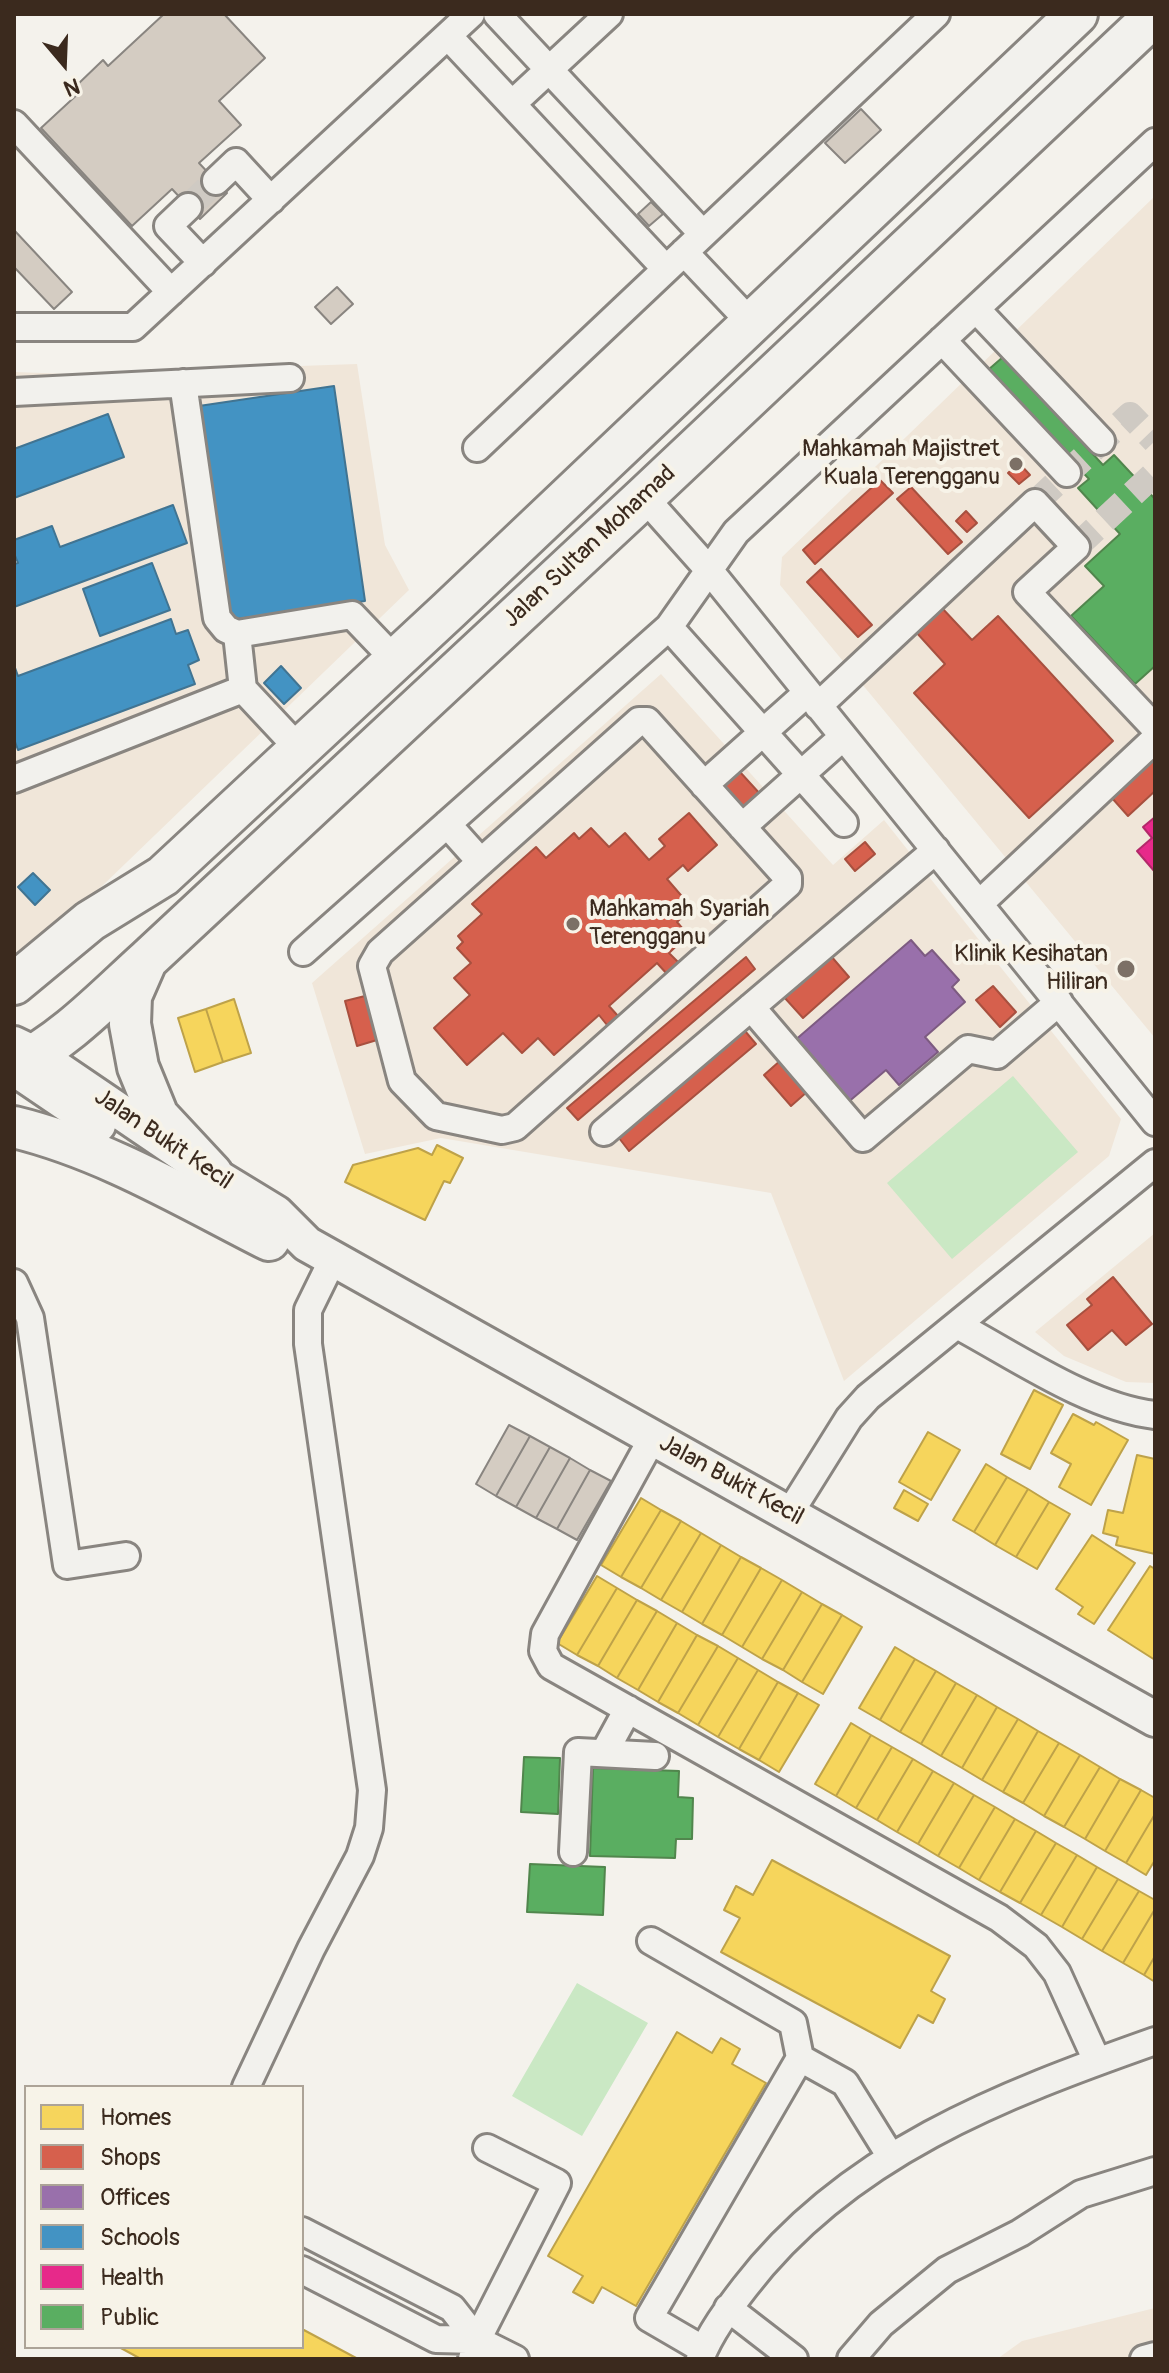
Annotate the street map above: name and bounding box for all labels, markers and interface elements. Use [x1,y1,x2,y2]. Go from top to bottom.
north arrow [24,24,104,104]
text: N [60,71,83,102]
place label: Mahkamah Majistret Kuala Terengganu [802,436,1000,492]
marker: Mahkamah Majistret Kuala Terengganu [1007,455,1025,473]
street label: Jalan Sultan Mohamad [498,460,682,634]
place label: Mahkamah Syariah Terengganu [589,896,769,952]
marker: Mahkamah Syariah Terengganu [564,915,582,933]
place label: Klinik Kesihatan Hiliran [954,941,1108,997]
marker: Klinik Kesihatan Hiliran [1115,958,1137,980]
street label: Jalan Bukit Kecil [88,1083,238,1197]
street label: Jalan Bukit Kecil [654,1429,808,1533]
legend [24,2085,304,2349]
text: Homes [100,2103,171,2132]
text: Shops [100,2143,160,2172]
text: Offices [100,2183,170,2212]
text: Schools [100,2223,180,2252]
text: Health [100,2263,164,2292]
text: Public [100,2303,159,2332]

